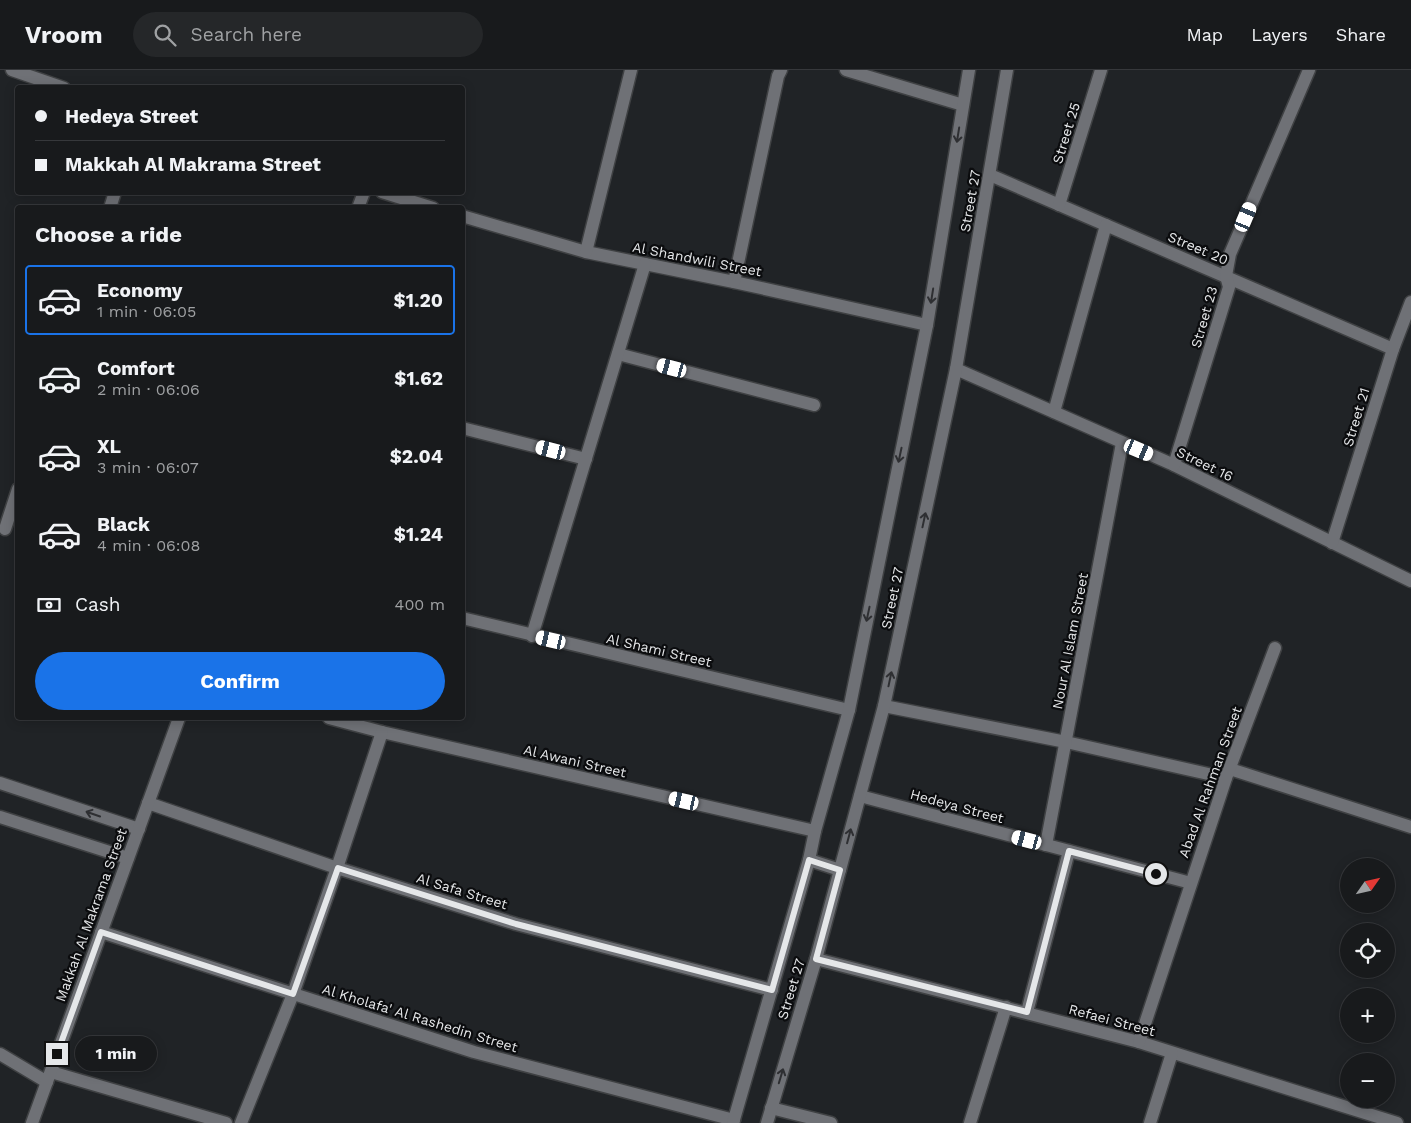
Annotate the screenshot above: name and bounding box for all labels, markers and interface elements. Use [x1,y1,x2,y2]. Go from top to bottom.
search box [133,12,483,57]
text: Vroom [25,21,103,49]
icon: search [151,21,179,49]
text: Search here [191,23,302,46]
text: Map [1186,24,1223,45]
text: Layers [1251,24,1308,45]
text: Share [1336,24,1386,45]
street label: Street 25 [1049,100,1083,166]
text: Hedeya Street [65,105,198,128]
one-way arrow [953,127,963,143]
text: Makkah Al Makrama Street [65,153,321,176]
street label: Street 27 [957,169,983,233]
car [1233,200,1258,234]
text: Choose a ride [35,222,182,247]
street label: Street 20 [1166,228,1230,268]
street label: Al Shandwili Street [631,239,763,279]
icon: car [37,278,82,323]
text: Economy [97,279,182,302]
street label: Street 23 [1188,284,1220,350]
one-way arrow [926,287,936,303]
text: $1.20 [394,289,443,312]
text: 1 min · 06:05 [97,302,196,321]
icon: car [37,356,82,401]
text: Comfort [97,357,175,380]
car [655,357,688,379]
text: $1.62 [394,367,443,390]
text: 2 min · 06:06 [97,380,200,399]
street label: Street 21 [1339,386,1373,448]
icon: car [37,434,82,479]
text: XL [97,435,121,458]
car [1122,437,1155,463]
car [534,439,567,461]
street label: Street 16 [1174,444,1236,484]
text: $2.04 [390,445,443,468]
one-way arrow [895,447,905,463]
text: 3 min · 06:07 [97,458,199,477]
icon: car [37,512,82,557]
one-way arrow [920,512,929,528]
text: Black [97,513,150,536]
text: $1.24 [394,523,443,546]
text: 4 min · 06:08 [97,536,200,555]
street label: Street 27 [878,566,906,630]
street label: Nour Al Islam Street [1049,571,1091,710]
icon: cash [35,591,63,619]
text: Cash [75,593,121,616]
text: 400 m [395,595,445,614]
one-way arrow [863,606,872,622]
car [534,629,567,651]
street label: Al Shami Street [605,630,713,670]
button: Confirm [35,652,445,710]
one-way arrow [886,671,895,687]
street label: Abad Al Rahman Street [1175,704,1245,860]
street label: Al Awani Street [522,741,628,781]
street label: Hedeya Street [908,786,1006,826]
car [667,790,700,812]
one-way arrow [85,808,101,818]
street label: Makkah Al Makrama Street [52,826,130,1004]
one-way arrow [845,828,855,844]
car [1010,829,1043,851]
north arrow [1340,858,1395,912]
map controls [1340,858,1395,1108]
route start [1145,863,1167,885]
street label: Al Safa Street [415,870,509,912]
button: locate [1340,923,1395,978]
street label: Street 27 [774,957,808,1021]
street label: Al Kholafa' Al Rashedin Street [320,981,520,1055]
button: + [1340,988,1395,1043]
street label: Refaei Street [1067,1001,1157,1039]
callout: 1 min [74,1036,157,1072]
route end [46,1043,68,1065]
text: 1 min [95,1044,137,1063]
button: − [1340,1053,1395,1108]
one-way arrow [776,1069,786,1085]

